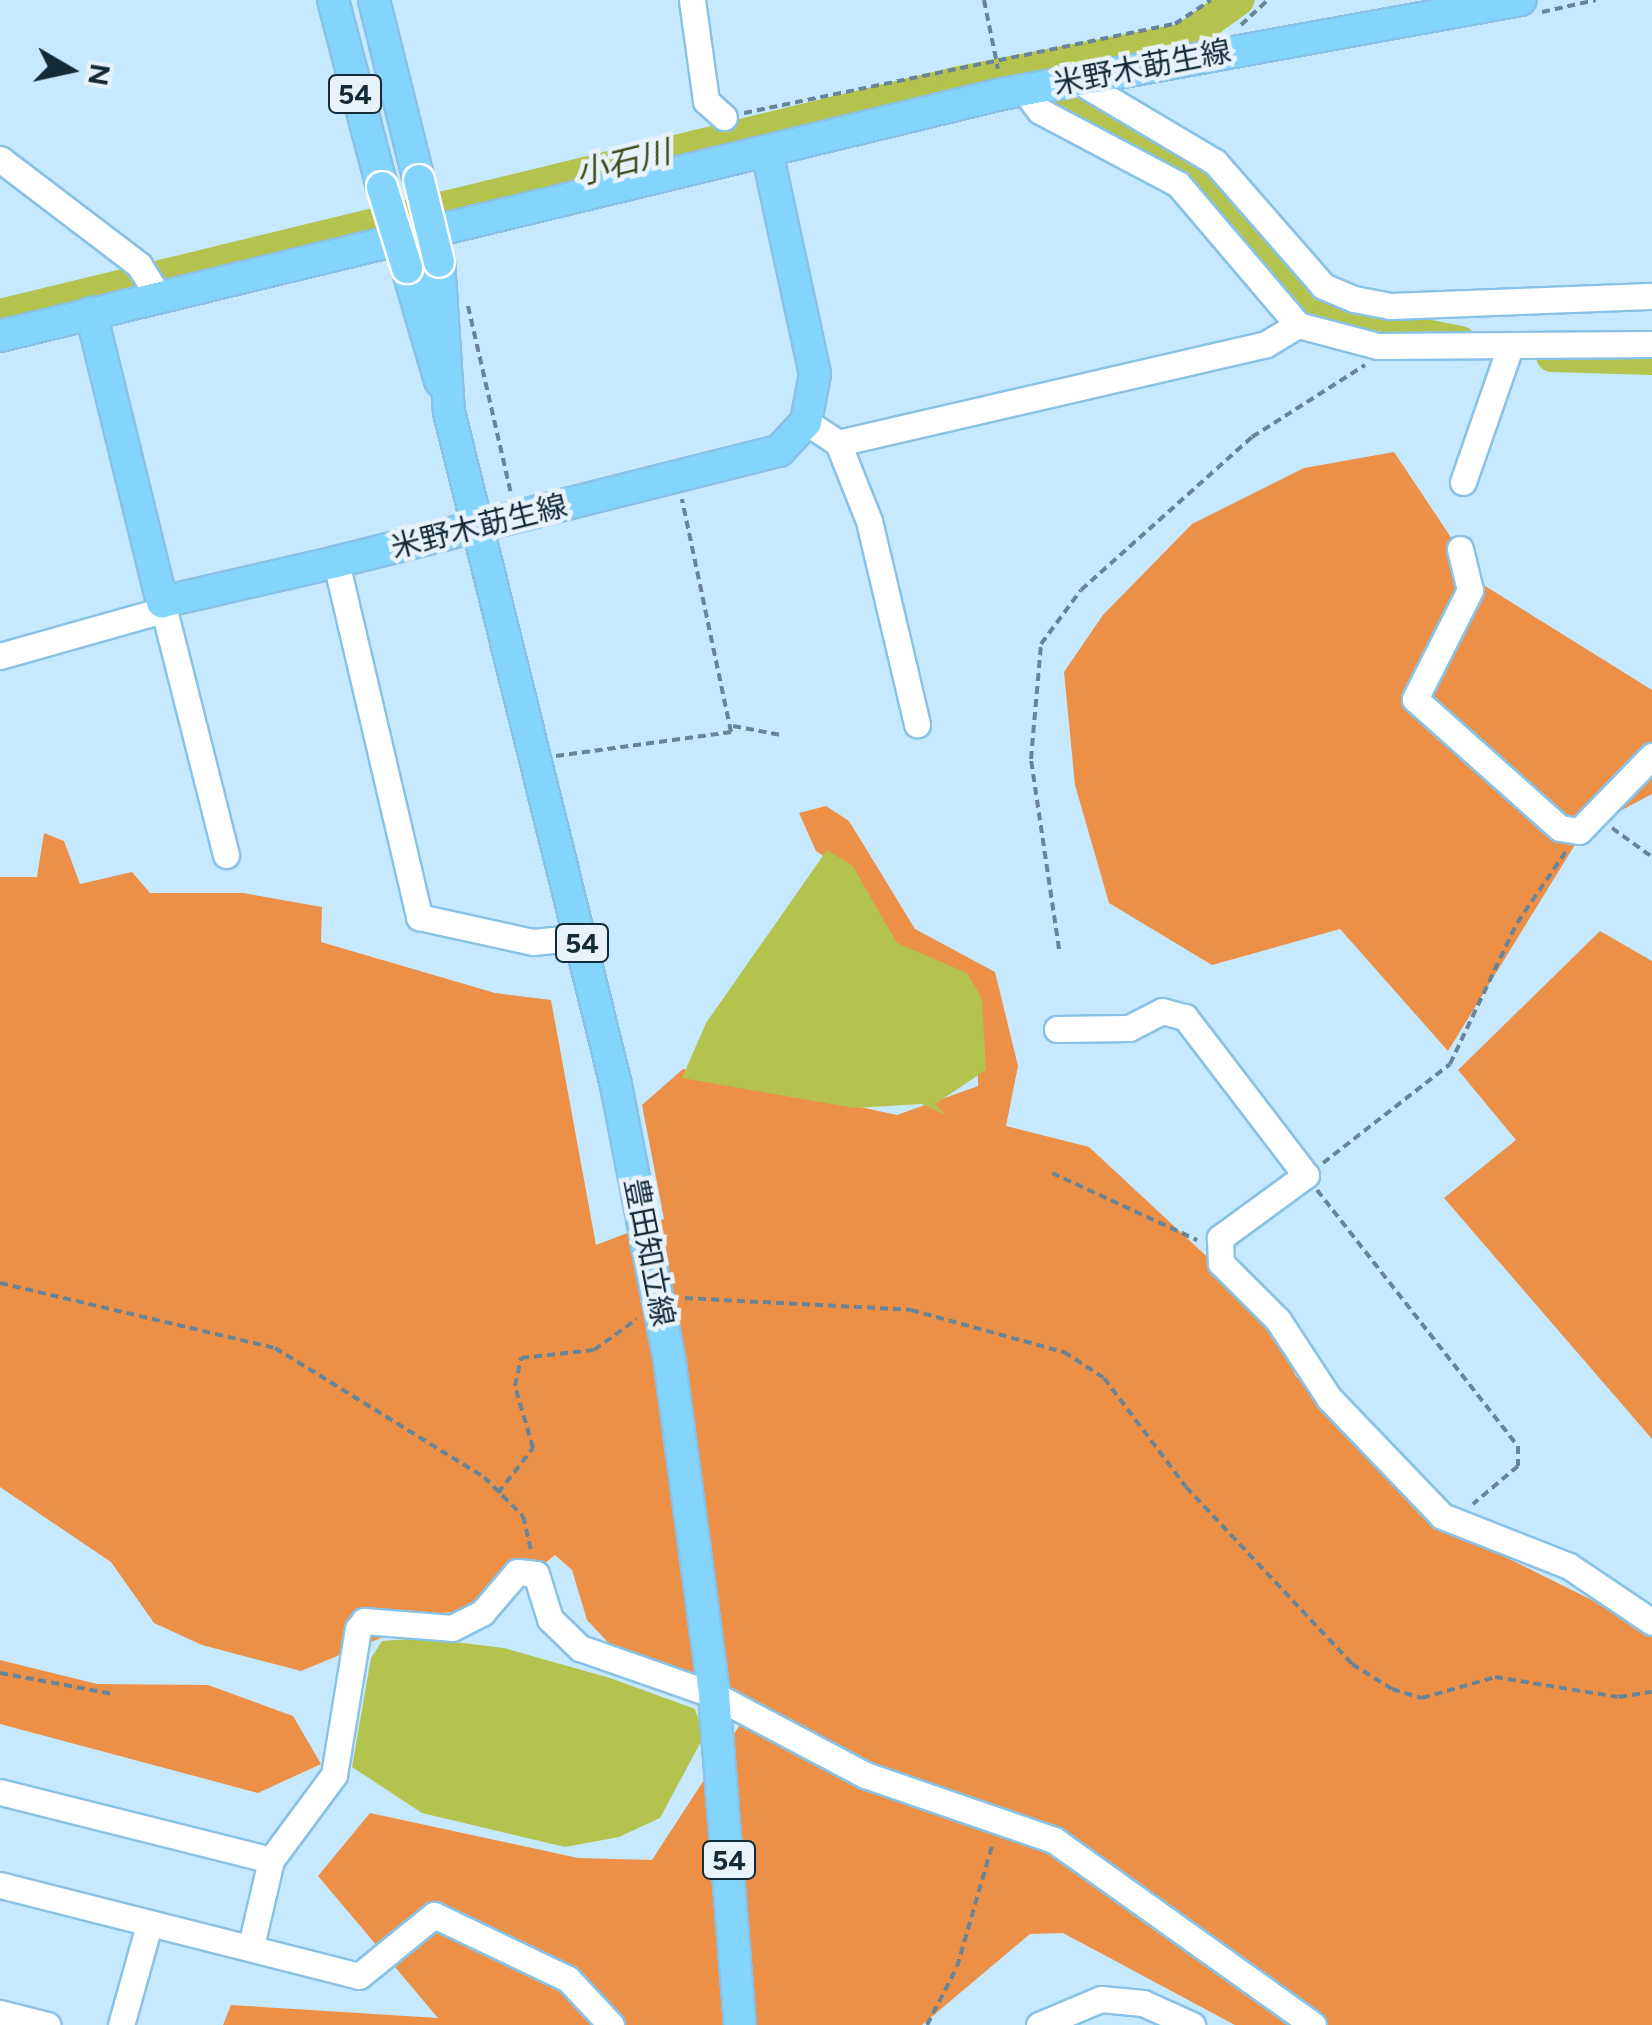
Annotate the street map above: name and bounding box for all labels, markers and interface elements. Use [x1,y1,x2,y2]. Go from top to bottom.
north arrow [20,20,120,120]
street label: 米野木莇生線 [1050,33,1234,103]
text: N [81,61,118,88]
road number: 54 [328,71,382,117]
water label: 小石川 [572,133,674,193]
street label: 米野木莇生線 [387,488,571,566]
road number: 54 [554,920,610,966]
street label: 豊田知立線 [617,1175,681,1329]
road number: 54 [702,1837,756,1883]

